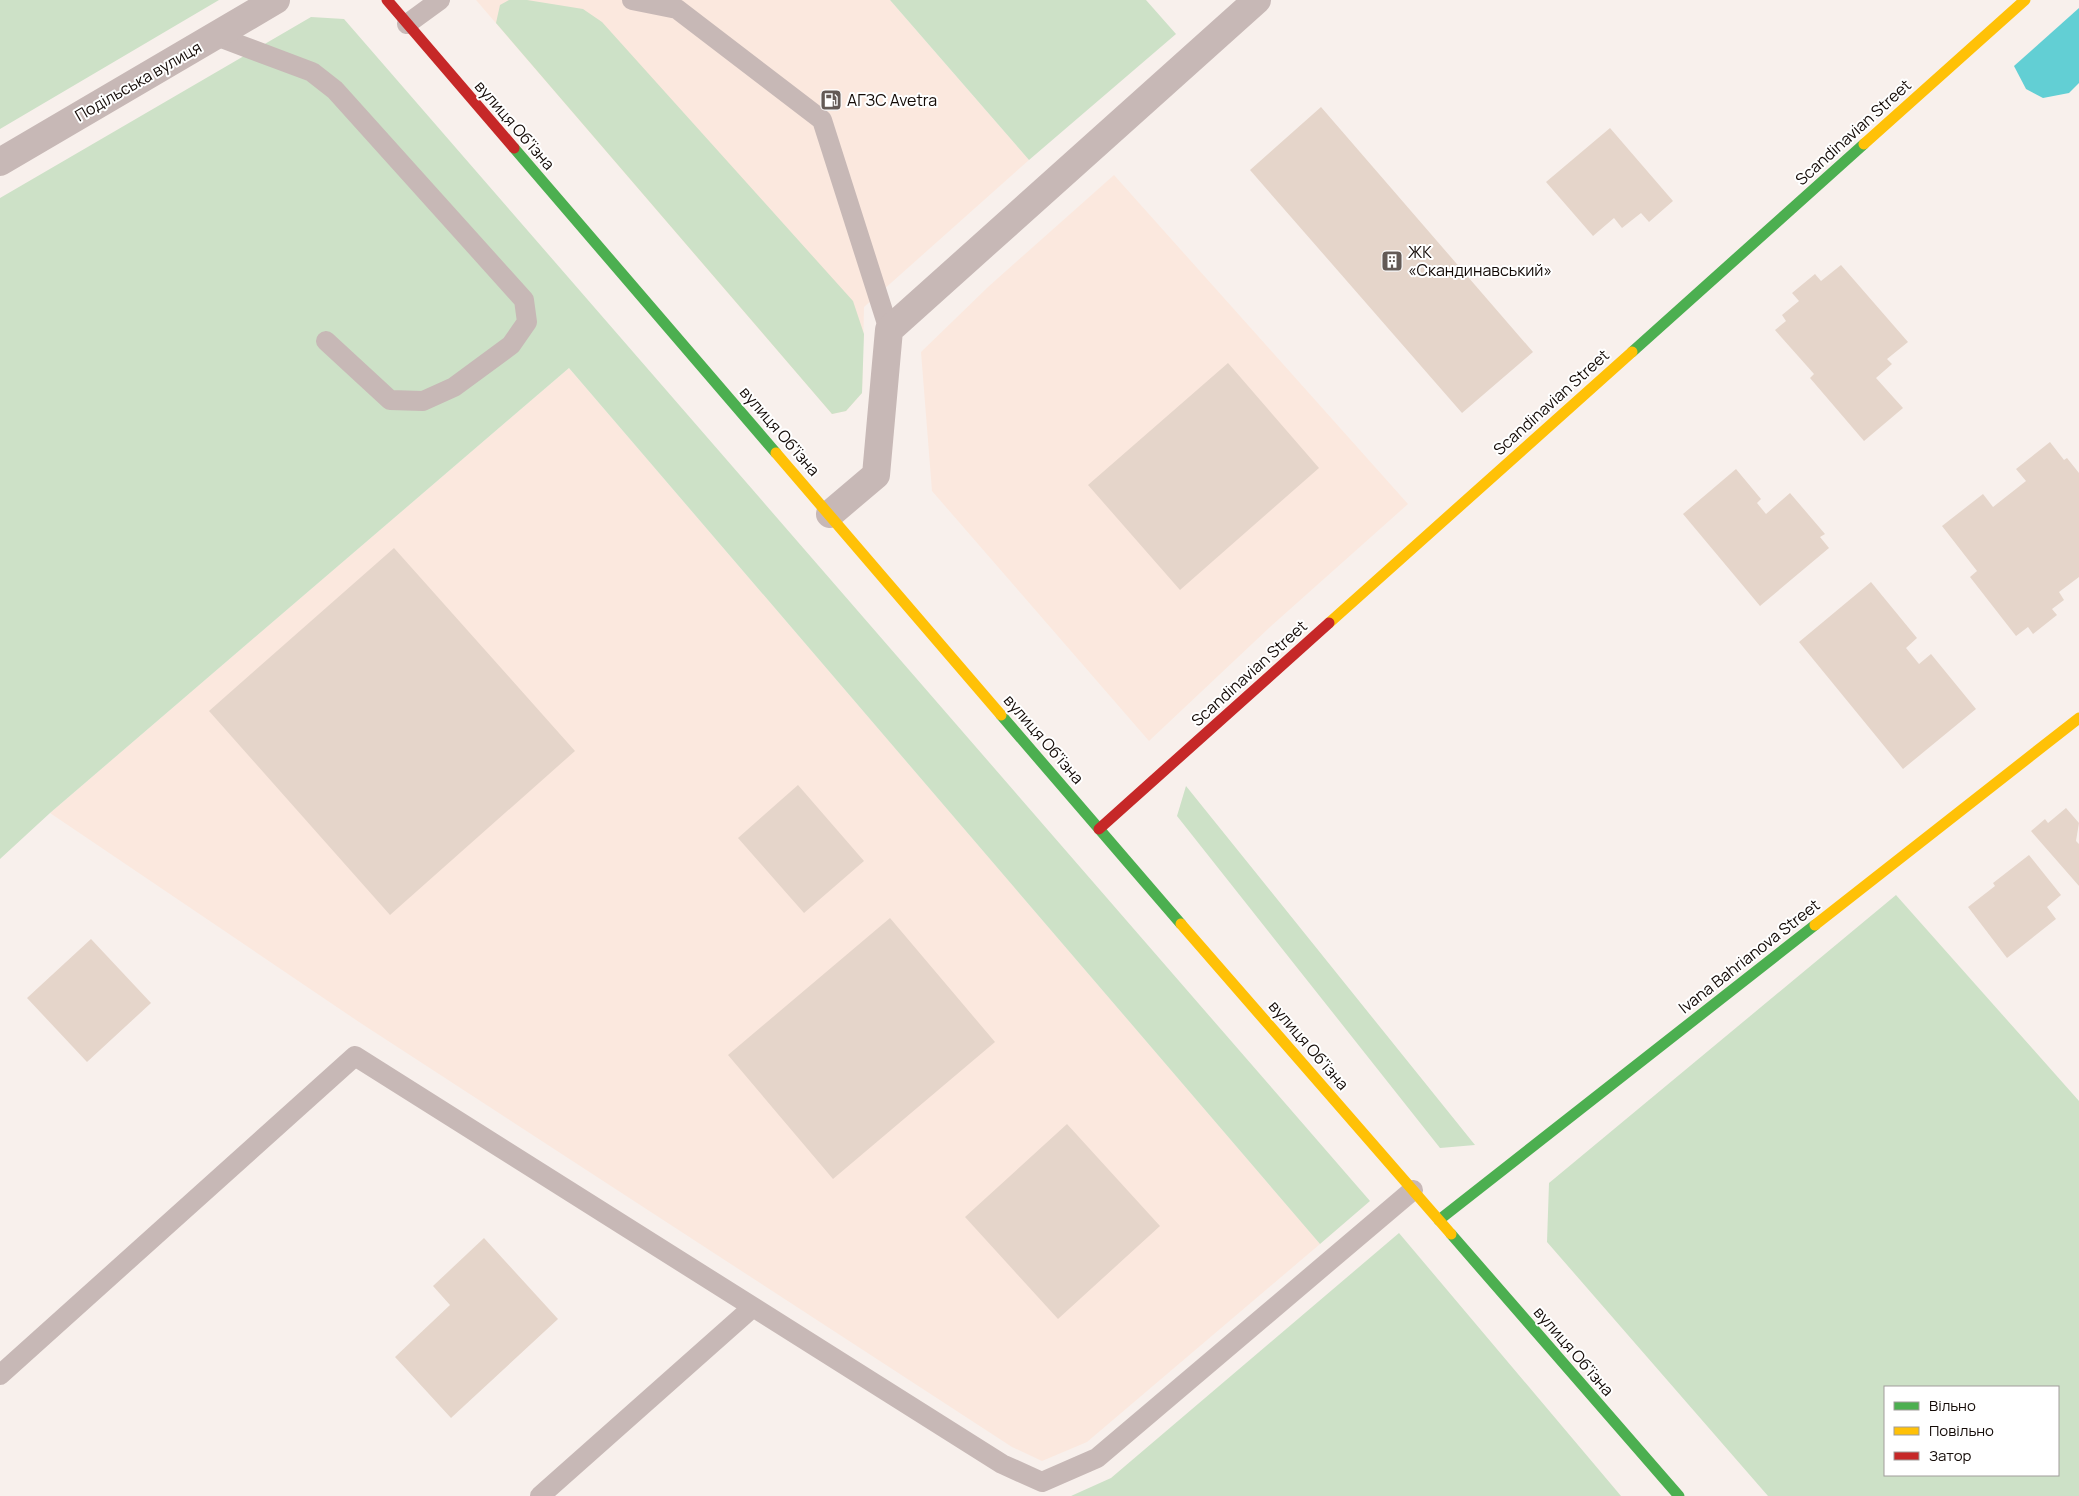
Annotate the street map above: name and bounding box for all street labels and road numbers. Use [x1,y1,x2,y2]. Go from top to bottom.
street label: Подільська вулиця [71,36,205,126]
street label: Scandinavian Street [1790,74,1916,190]
street label: вулиця Об’їзна [470,76,560,174]
street label: Scandinavian Street [1488,344,1614,460]
street label: вулиця Об’їзна [735,382,825,480]
street label: Scandinavian Street [1186,615,1312,731]
street label: вулиця Об’їзна [999,690,1089,788]
street label: Ivana Bahrianova Street [1674,894,1824,1018]
street label: вулиця Об’їзна [1264,996,1354,1094]
street label: вулиця Об’їзна [1529,1302,1619,1400]

